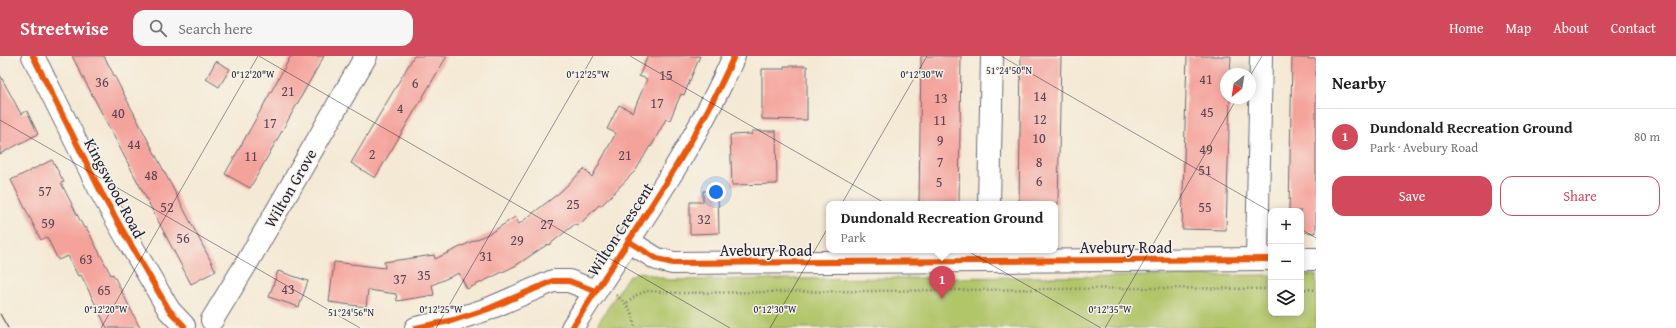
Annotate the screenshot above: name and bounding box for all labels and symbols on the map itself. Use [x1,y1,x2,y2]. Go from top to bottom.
text: 51°24'50"N [986,63,1032,78]
house number: 15 [659,65,673,85]
text: 0°12'20"W [231,67,275,82]
text: 0°12'25"W [566,67,610,82]
text: 0°12'30"W [900,67,944,82]
north arrow [1220,68,1256,104]
house number: 41 [1199,69,1213,89]
house number: 36 [95,72,109,92]
house number: 6 [412,73,419,93]
house number: 21 [281,81,295,101]
house number: 14 [1033,86,1047,106]
house number: 13 [934,88,948,108]
house number: 17 [650,93,664,113]
house number: 4 [397,98,404,118]
house number: 45 [1200,102,1214,122]
house number: 40 [111,103,125,123]
house number: 12 [1033,109,1047,129]
house number: 11 [933,110,947,130]
house number: 17 [263,113,277,133]
house number: 10 [1032,128,1046,148]
house number: 9 [937,130,944,150]
street label: Kingswood Road [79,134,152,243]
house number: 44 [127,134,141,154]
house number: 49 [1199,139,1213,159]
street label: Wilton Grove [258,144,322,232]
house number: 2 [369,144,375,164]
house number: 21 [618,145,632,165]
house number: 11 [244,146,258,166]
house number: 7 [937,152,944,172]
house number: 8 [1036,152,1043,172]
house number: 51 [1198,160,1212,180]
house number: 48 [144,165,158,185]
house number: 6 [1036,171,1043,191]
house number: 5 [936,172,942,192]
street label: Wilton Crescent [581,177,659,280]
house number: 57 [38,181,52,201]
your location [706,182,726,202]
house number: 25 [566,194,580,214]
house number: 52 [160,197,174,217]
house number: 55 [1198,197,1212,217]
house number: 32 [697,209,711,229]
house number: 59 [41,213,55,233]
house number: 27 [540,214,554,234]
house number: 56 [176,228,190,248]
house number: 29 [510,230,524,250]
street label: Avebury Road [1080,235,1173,259]
street label: Avebury Road [720,238,813,262]
house number: 31 [479,246,493,266]
house number: 63 [79,249,93,269]
house number: 35 [417,265,431,285]
pin: 1 [929,266,955,299]
house number: 37 [393,269,407,289]
house number: 43 [281,279,295,299]
house number: 65 [97,280,111,300]
text: 0°12'20"W [84,302,128,317]
text: 0°12'25"W [419,302,463,317]
text: 0°12'30"W [753,302,797,317]
text: 0°12'35"W [1088,302,1132,317]
text: 51°24'56"N [328,305,374,320]

